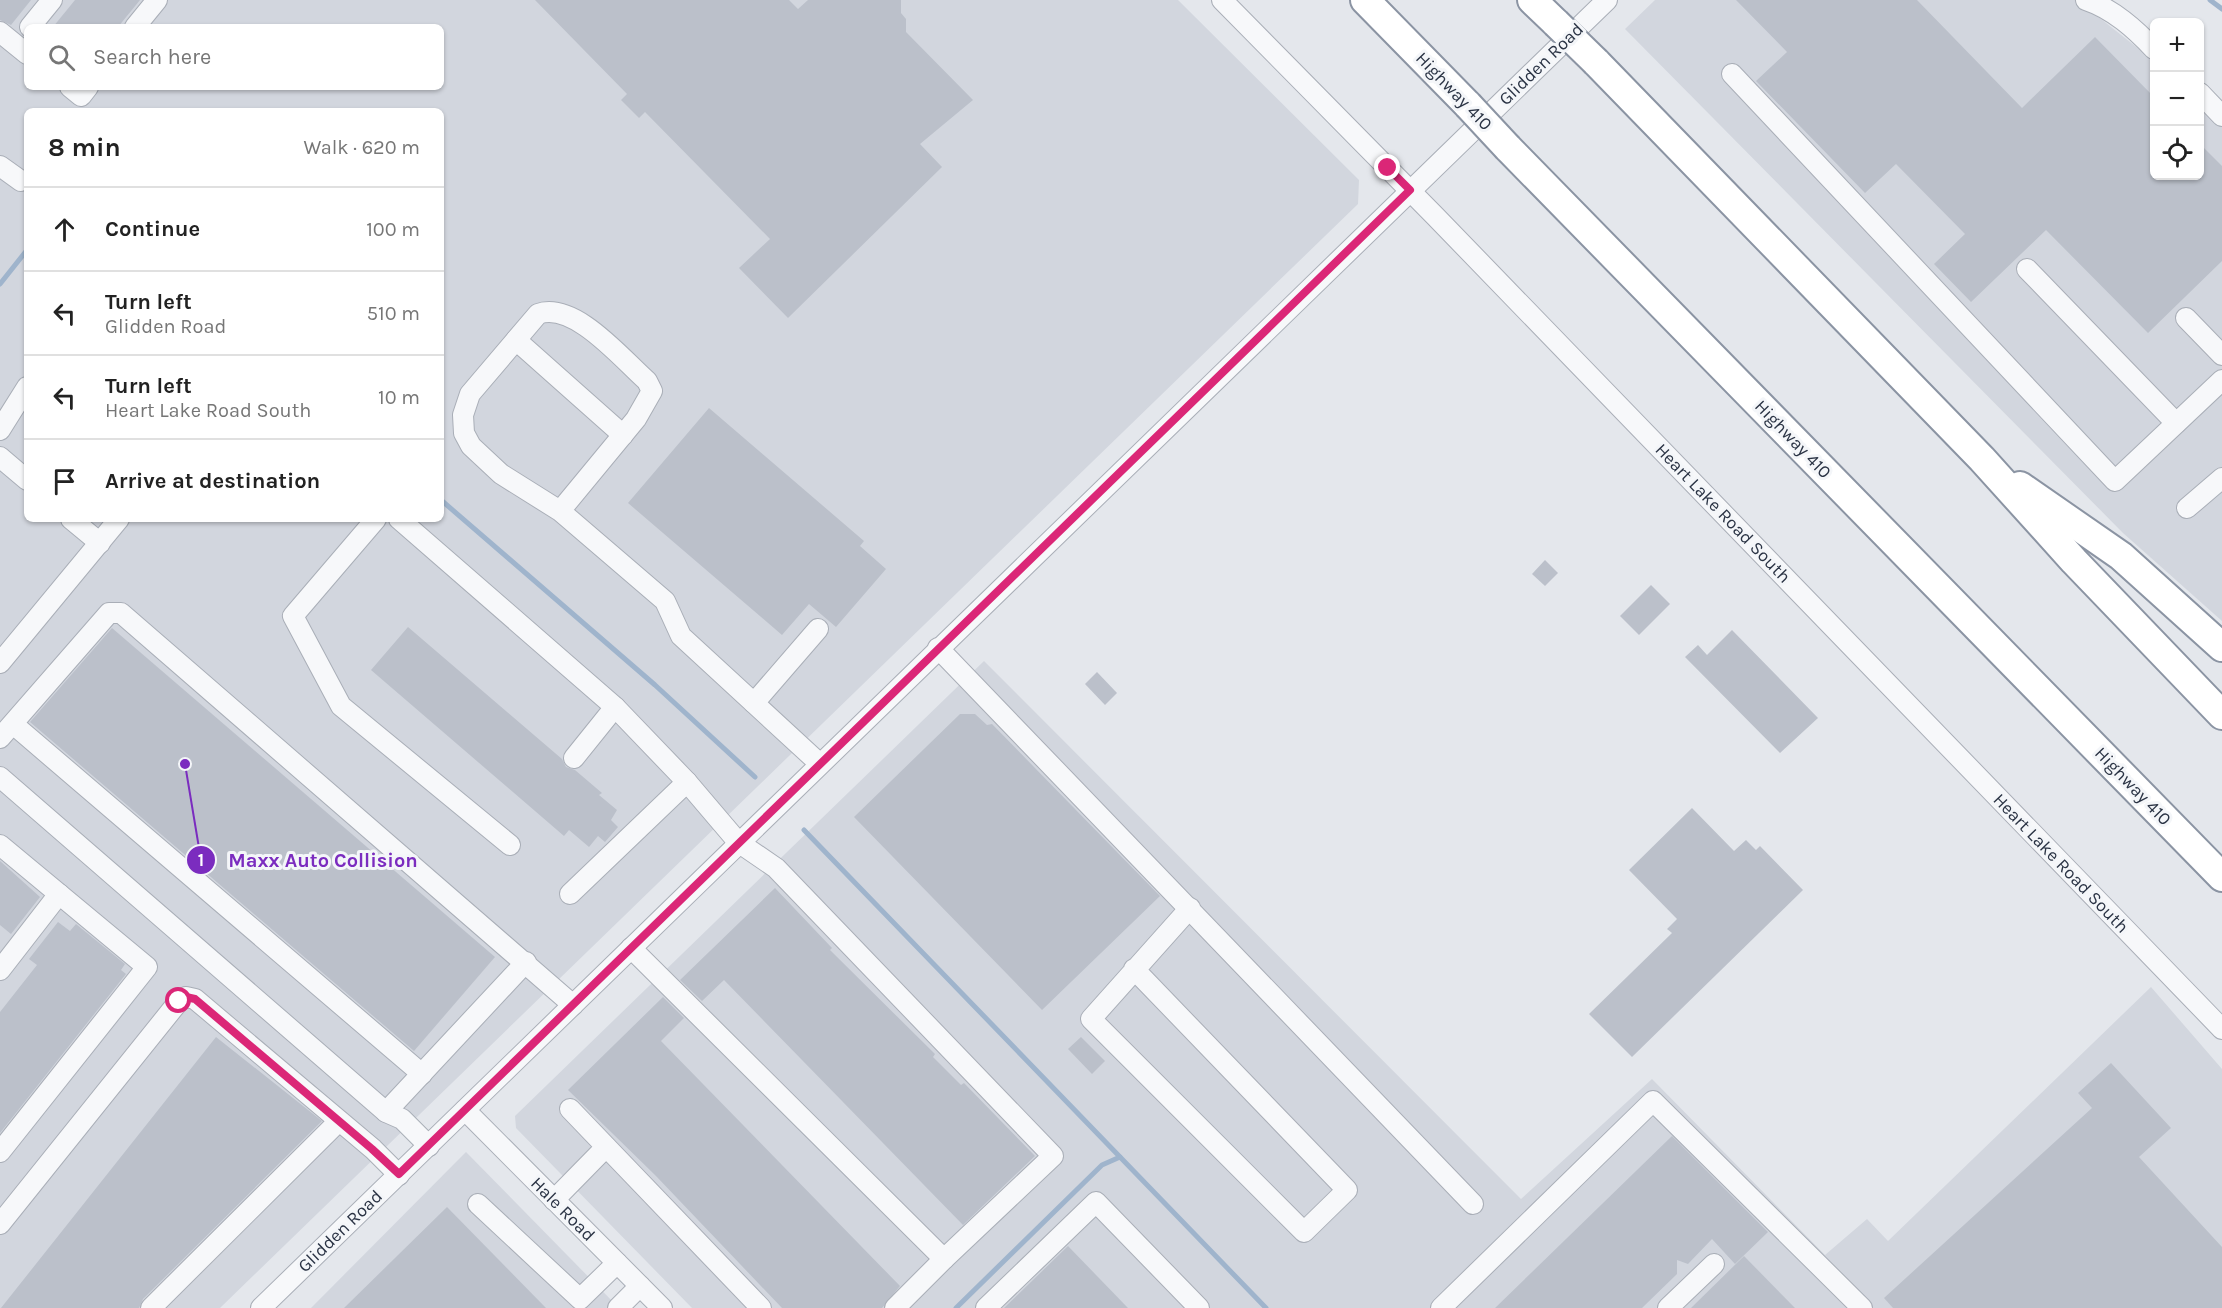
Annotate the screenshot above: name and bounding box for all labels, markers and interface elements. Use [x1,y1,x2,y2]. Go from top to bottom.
street label: Glidden Road [1494,18,1588,110]
map controls [2150,18,2204,180]
button: + [2150,18,2204,72]
search box [24,24,444,90]
icon: search [45,41,78,74]
text: Search here [93,44,211,70]
street label: Highway 410 [1411,47,1497,135]
button: − [2150,72,2204,126]
button: locate [2150,126,2204,180]
text: 8 min [48,132,121,163]
text: Walk · 620 m [303,136,420,159]
route end [1374,154,1400,180]
icon: ahead [48,213,81,246]
text: Continue [105,216,200,242]
text: 100 m [366,218,420,241]
text: Turn left [105,289,192,315]
icon: left [48,297,81,330]
text: 510 m [367,302,420,325]
text: Glidden Road [105,315,226,338]
text: Turn left [105,373,192,399]
icon: left [48,381,81,414]
text: 10 m [378,386,420,409]
street label: Highway 410 [1750,395,1836,483]
text: Heart Lake Road South [105,399,311,422]
street label: Heart Lake Road South [1651,439,1795,587]
icon: arrive [48,465,81,498]
text: Arrive at destination [105,468,320,494]
street label: Highway 410 [2090,742,2176,830]
street label: Heart Lake Road South [1989,789,2133,937]
callout: Maxx Auto Collision [186,841,429,879]
text: 1 [198,849,204,871]
text: Maxx Auto Collision [228,849,418,872]
route start [165,987,191,1013]
street label: Hale Road [526,1172,600,1246]
street label: Glidden Road [293,1185,387,1277]

